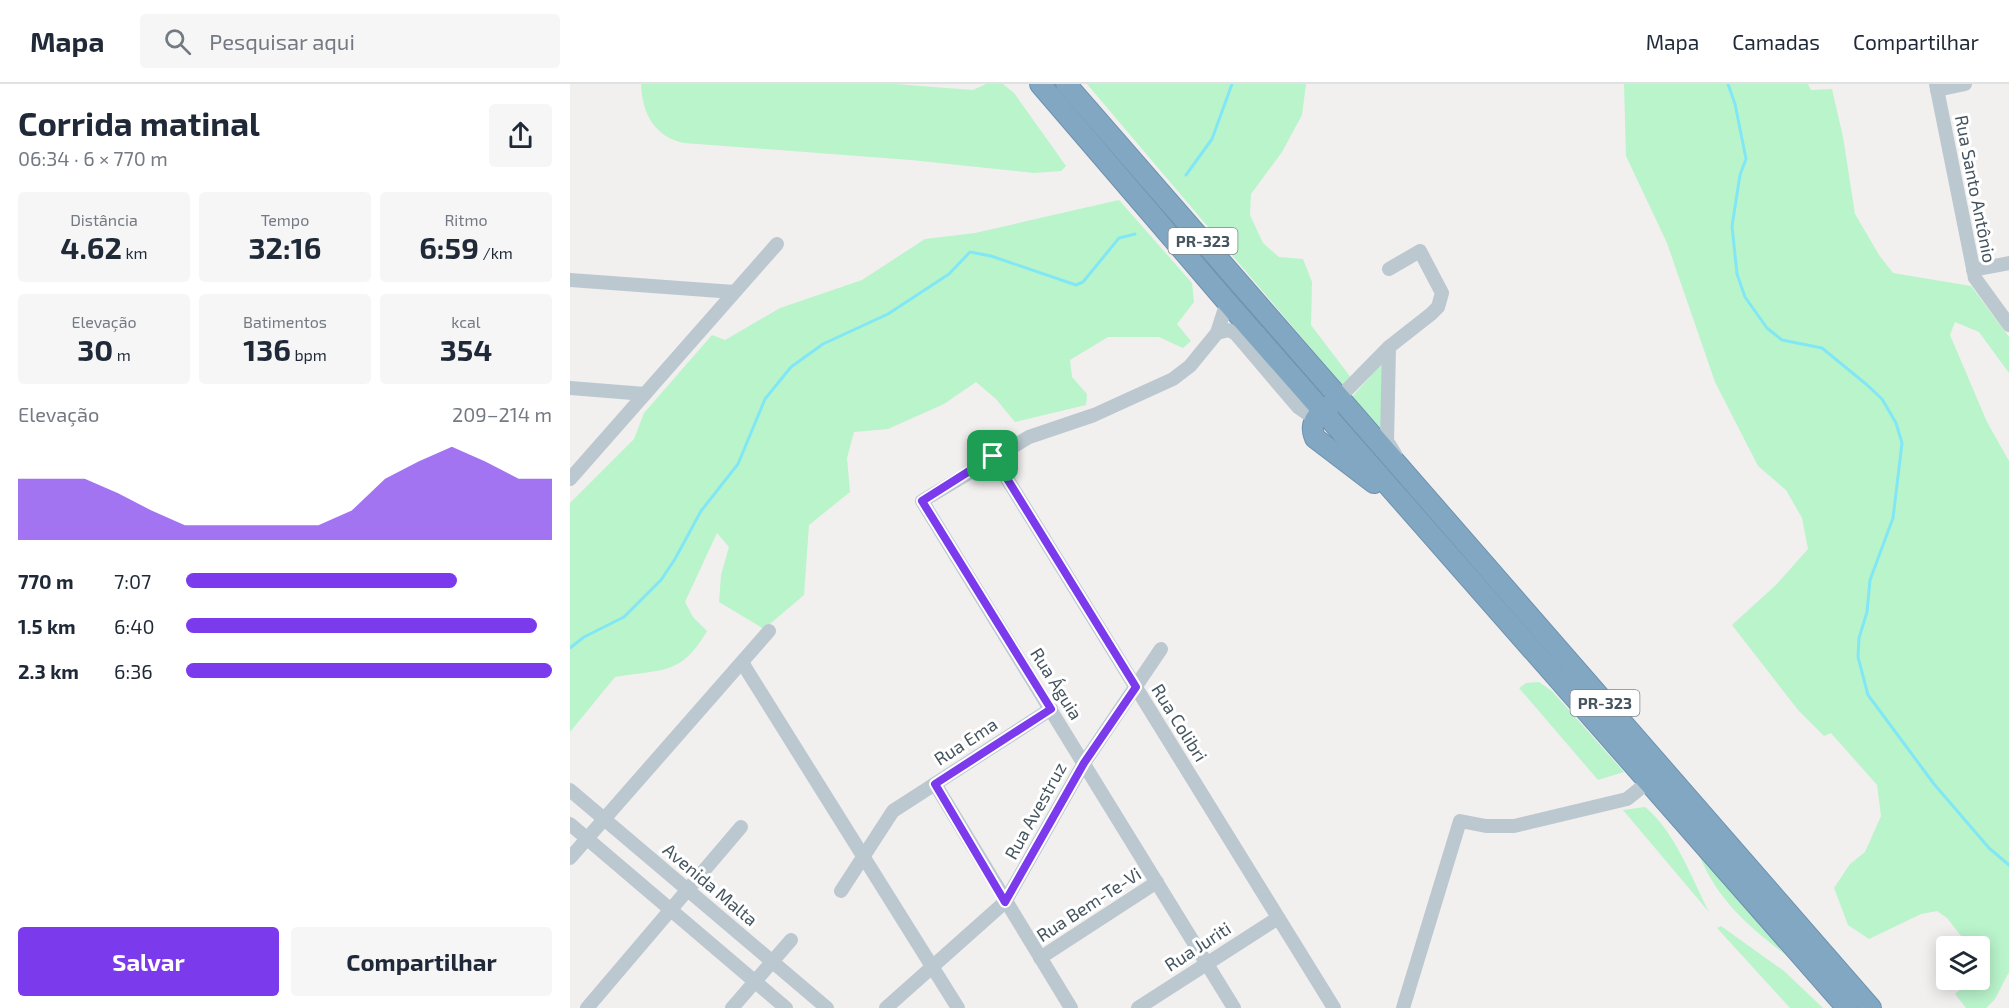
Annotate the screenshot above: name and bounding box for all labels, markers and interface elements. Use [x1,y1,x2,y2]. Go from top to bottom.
search box [140,14,560,68]
text: Mapa [30,24,104,58]
icon: search [161,25,194,58]
text: Pesquisar aqui [209,28,355,54]
text: Mapa [1646,29,1699,54]
text: Camadas [1732,29,1820,54]
text: Compartilhar [1853,29,1979,54]
text: Corrida matinal [18,103,260,143]
button: share [489,104,552,167]
street label: Rua Santo Antônio [1951,113,2001,265]
text: 06:34 · 6 × 770 m [18,146,168,170]
text: Distância [70,210,138,229]
text: Tempo [261,210,309,229]
text: Ritmo [444,210,488,229]
road number: PR-323 [1168,228,1238,254]
text: 4.62 [60,229,122,265]
text: 32:16 [249,229,321,265]
text: 6:59 [419,229,479,265]
text: km [122,243,148,262]
text: /km [479,243,513,262]
text: Elevação [71,312,137,331]
text: Batimentos [243,312,327,331]
text: kcal [451,312,481,331]
text: 30 [77,331,113,367]
text: 136 [243,331,291,367]
text: 354 [440,331,492,367]
text: m [113,345,131,364]
text: bpm [291,345,327,364]
text: Elevação [18,402,99,426]
text: 209–214 m [452,402,552,426]
pin [967,430,1018,481]
icon: arrive [976,439,1009,472]
text: 770 m [18,569,74,593]
text: 7:07 [114,569,151,593]
text: 1.5 km [18,614,76,638]
text: 6:40 [114,614,155,638]
street label: Rua Águia [1026,643,1088,724]
text: 2.3 km [18,659,79,683]
text: 6:36 [114,659,153,683]
street label: Rua Colibri [1147,680,1212,765]
road number: PR-323 [1570,690,1640,716]
street label: Rua Ema [930,713,1001,770]
street label: Rua Avestruz [999,758,1071,863]
street label: Avenida Malta [659,838,762,930]
street label: Rua Bem-Te-Vi [1032,862,1145,946]
street label: Rua Juriti [1160,917,1235,976]
button: Salvar [18,927,279,996]
button: Compartilhar [291,927,552,996]
map controls [1936,936,1990,990]
button: layers [1936,936,1990,990]

